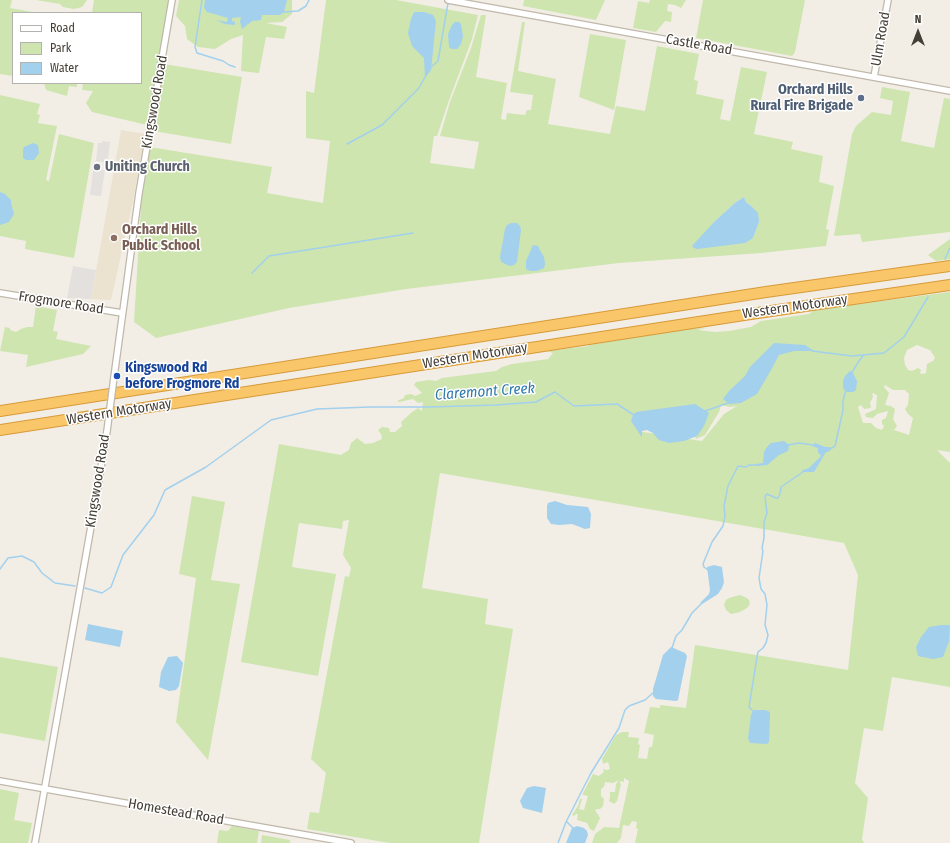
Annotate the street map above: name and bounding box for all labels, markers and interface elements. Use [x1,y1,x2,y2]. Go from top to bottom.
street label: Ulm Road [868,10,894,68]
legend [12,12,142,84]
north arrow [898,12,938,52]
text: N [915,13,921,26]
text: Road [50,21,75,35]
street label: Castle Road [665,31,733,59]
text: Park [50,41,71,55]
street label: Kingswood Road [139,54,171,150]
text: Water [50,61,78,75]
place label: Orchard Hills Rural Fire Brigade [750,82,853,114]
marker: Orchard Hills Rural Fire Brigade [856,93,866,103]
place label: Uniting Church [105,159,190,175]
marker: Uniting Church [92,162,102,172]
place label: Orchard Hills Public School [122,222,200,254]
marker: Orchard Hills Public School [109,233,119,243]
street label: Frogmore Road [17,288,105,318]
street label: Western Motorway [741,291,849,323]
street label: Western Motorway [421,339,529,373]
place label: Kingswood Rd before Frogmore Rd [125,360,239,392]
marker: Kingswood Rd before Frogmore Rd [112,371,122,381]
water label: Claremont Creek [434,380,536,404]
street label: Western Motorway [65,395,173,429]
street label: Kingswood Road [82,433,114,529]
street label: Homestead Road [127,795,225,829]

